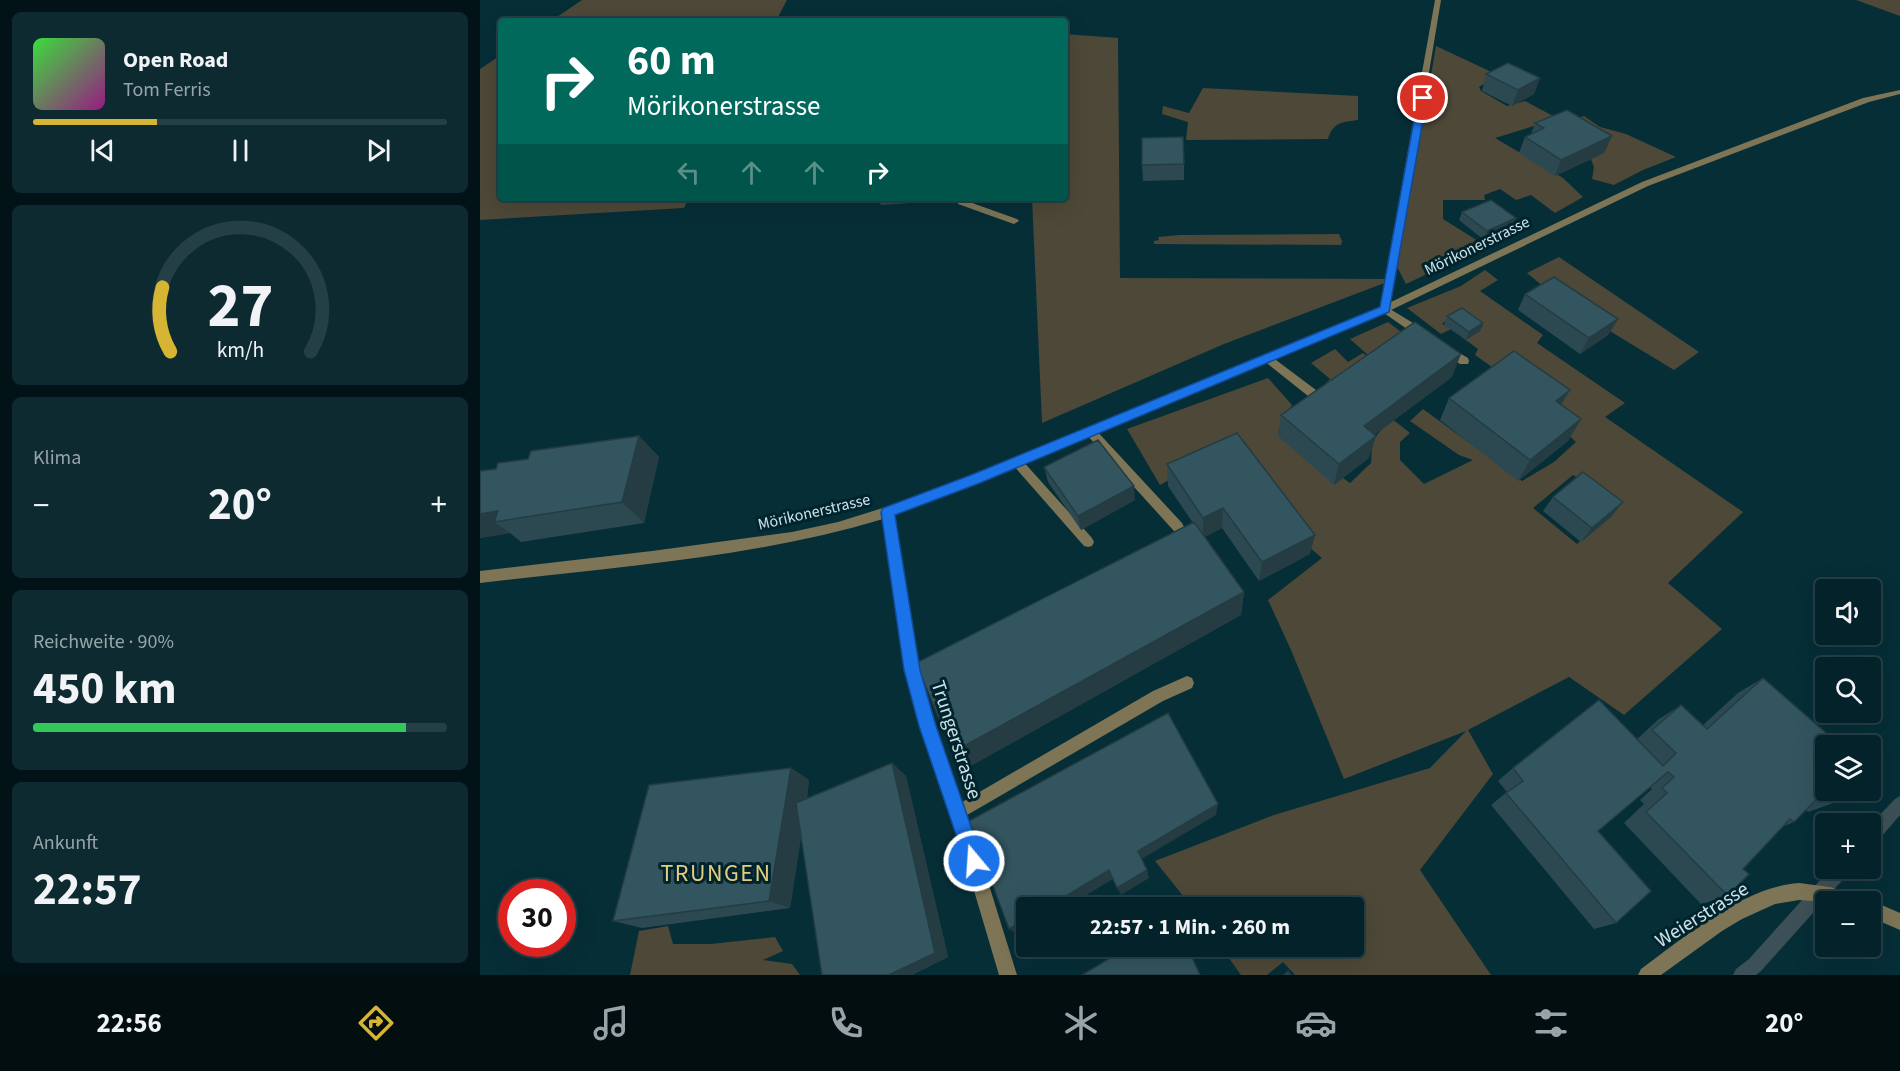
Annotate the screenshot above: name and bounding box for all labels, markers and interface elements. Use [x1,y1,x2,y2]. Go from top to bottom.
text: 60 m [627,31,716,91]
icon: right [528,42,606,120]
text: Open Road [123,44,228,76]
pin [1397,72,1448,123]
text: Tom Ferris [123,76,211,104]
icon: arrive [1406,81,1439,114]
text: Mörikonerstrasse [627,87,820,126]
icon: previous [86,134,119,167]
icon: pause [224,134,257,167]
icon: next [362,134,395,167]
icon: left [672,156,705,189]
icon: ahead [735,156,768,189]
icon: ahead [798,156,831,189]
icon: right [861,156,894,189]
street label: Mörikonerstrasse [1421,211,1533,281]
text: 27 [207,262,273,351]
text: km/h [216,335,264,366]
text: Klima [33,444,81,472]
text: 20° [208,473,272,537]
text: − [33,482,49,529]
text: + [431,482,447,529]
street label: Mörikonerstrasse [756,488,872,536]
map controls [1815,579,1881,957]
button: sound [1815,579,1881,645]
text: Reichweite · 90% [33,628,174,656]
text: 450 km [33,657,177,721]
button: search [1815,657,1881,723]
street label: Trungerstrasse [924,677,988,803]
button: layers [1815,735,1881,801]
button: + [1815,813,1881,879]
text: Ankunft [33,829,98,857]
position arrow [942,829,1006,893]
district label: TRUNGEN [660,856,772,891]
text: 22:57 [33,858,142,922]
street label: Weierstrasse [1650,875,1754,955]
speed limit sign: 30 [498,879,576,957]
button: − [1815,891,1881,957]
text: 22:57 · 1 Min. · 260 m [1090,911,1290,943]
icon: directions [355,1002,397,1044]
icon: music [590,1002,632,1044]
icon: phone [825,1002,867,1044]
icon: climate [1060,1002,1102,1044]
icon: car [1295,1002,1337,1044]
icon: filters [1530,1002,1572,1044]
text: 22:56 [97,1004,162,1043]
text: 20° [1765,1004,1803,1043]

